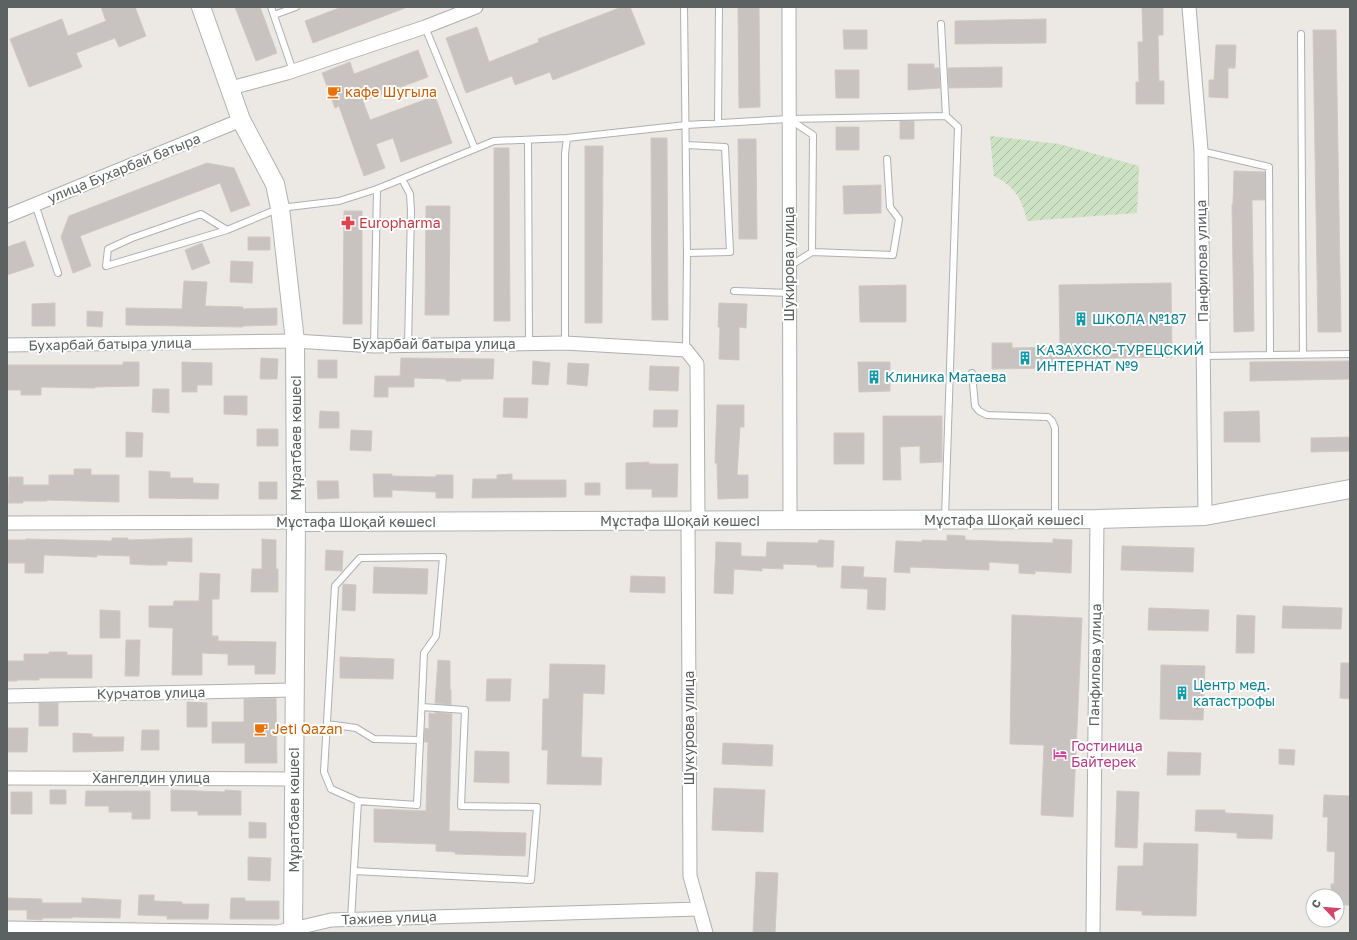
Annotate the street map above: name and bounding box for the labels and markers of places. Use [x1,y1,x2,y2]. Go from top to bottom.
place label: кафе Шугыла [345,83,437,100]
cafe icon: кафе Шугыла [326,84,342,100]
place label: Europharma [359,214,441,231]
pharmacy icon: Europharma [340,215,356,231]
place label: ШКОЛА №187 [1092,310,1186,327]
building icon: ШКОЛА №187 [1073,311,1089,327]
place label: КАЗАХСКО-ТУРЕЦСКИЙ ИНТЕРНАТ №9 [1036,341,1204,374]
building icon: КАЗАХСКО-ТУРЕЦСКИЙ ИНТЕРНАТ №9 [1017,350,1033,366]
place label: Клиника Матаева [885,368,1006,385]
building icon: Клиника Матаева [866,369,882,385]
place label: Центр мед. катастрофы [1193,676,1275,709]
building icon: Центр мед. катастрофы [1174,685,1190,701]
place label: Jeti Qazan [272,720,343,737]
cafe icon: Jeti Qazan [253,721,269,737]
place label: Гостиница Байтерек [1071,737,1143,770]
hotel icon: Гостиница Байтерек [1052,746,1068,762]

